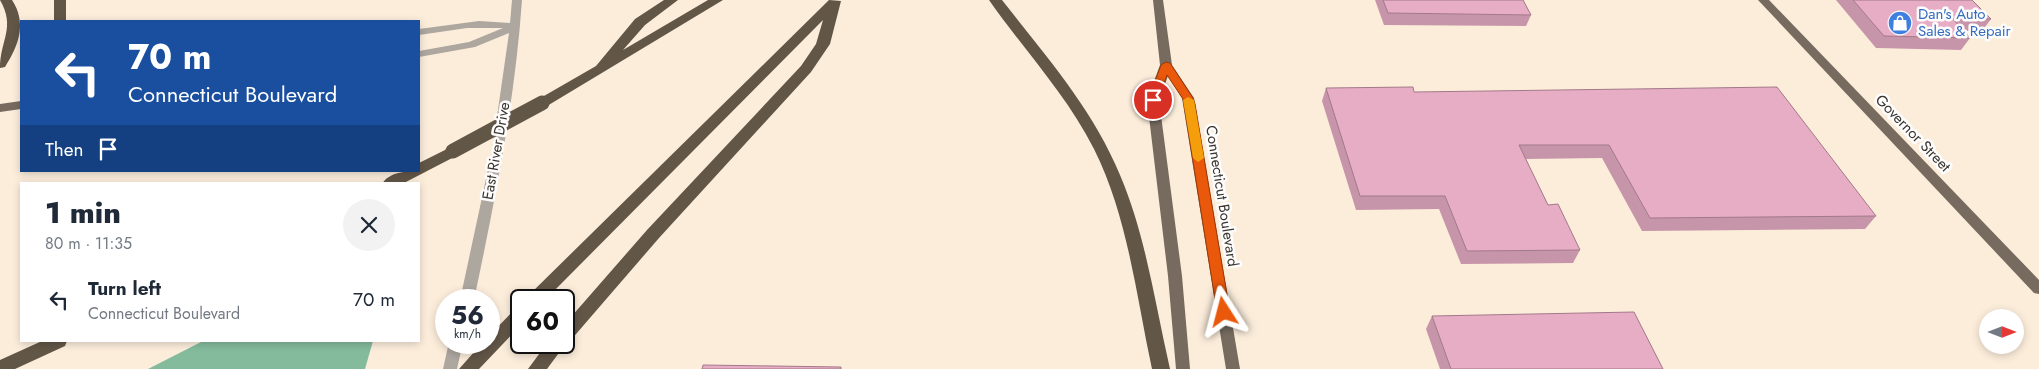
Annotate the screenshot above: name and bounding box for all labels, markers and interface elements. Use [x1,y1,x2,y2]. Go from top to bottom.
place label: Dan's Auto Sales & Repair [1918,3,2012,42]
shop icon: Dan's Auto Sales & Repair [1887,10,1913,36]
text: 70 m [128,32,211,82]
icon: left [45,40,110,105]
text: Connecticut Boulevard [128,78,337,110]
pin [1132,79,1174,121]
icon: arrive [1139,86,1167,114]
street label: Governor Street [1870,89,1956,177]
street label: East River Drive [477,100,515,202]
street label: Connecticut Boulevard [1200,124,1244,268]
icon: arrive [94,135,122,163]
text: Then [45,136,84,163]
text: 1 min [45,191,121,234]
button: close [343,199,395,251]
text: 80 m · 11:35 [45,232,132,255]
text: Turn left [88,275,161,302]
position arrow [1197,285,1249,337]
icon: left [45,286,73,314]
text: 70 m [353,286,395,313]
speed limit sign: 60 [510,289,575,354]
text: 56 [451,297,484,333]
text: Connecticut Boulevard [88,302,240,325]
north arrow [1979,309,2024,354]
map controls [1979,309,2024,354]
text: km/h [454,325,481,343]

